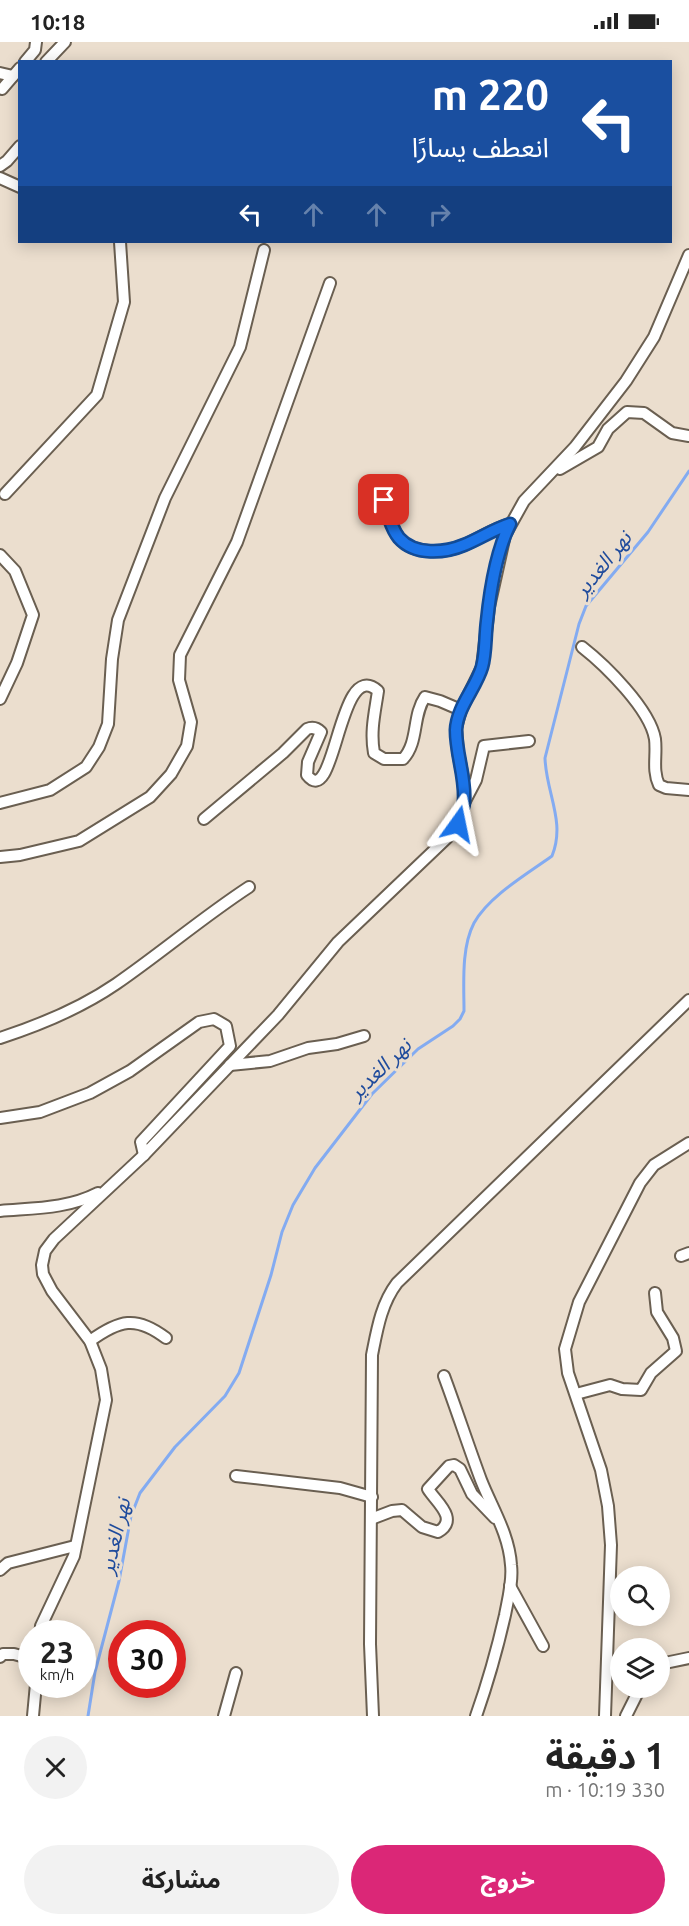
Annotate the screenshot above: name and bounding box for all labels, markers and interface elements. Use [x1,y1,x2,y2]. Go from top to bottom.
text: 10:18 [30,9,85,34]
text: 220 m [432,71,549,118]
icon: left [570,84,648,162]
text: انعطف يسارًا [412,132,549,162]
icon: left [234,198,267,231]
icon: ahead [297,198,330,231]
icon: ahead [360,198,393,231]
icon: right [423,198,456,231]
pin [358,474,409,525]
icon: arrive [367,483,400,516]
water label: نهر الغدير [568,525,637,603]
position arrow [426,792,490,856]
water label: نهر الغدير [342,1032,417,1106]
water label: نهر الغدير [93,1494,136,1578]
map controls [610,1566,670,1698]
button: search [610,1566,670,1626]
speed limit sign: 30 [108,1620,186,1698]
text: 23 [40,1635,74,1669]
button: layers [610,1638,670,1698]
text: km/h [40,1666,74,1683]
text: 1 دقيقة [546,1735,665,1776]
button: close [24,1736,87,1799]
text: 330 m · 10:19 [545,1778,665,1801]
button: مشاركة [24,1845,339,1914]
button: خروج [351,1845,665,1914]

